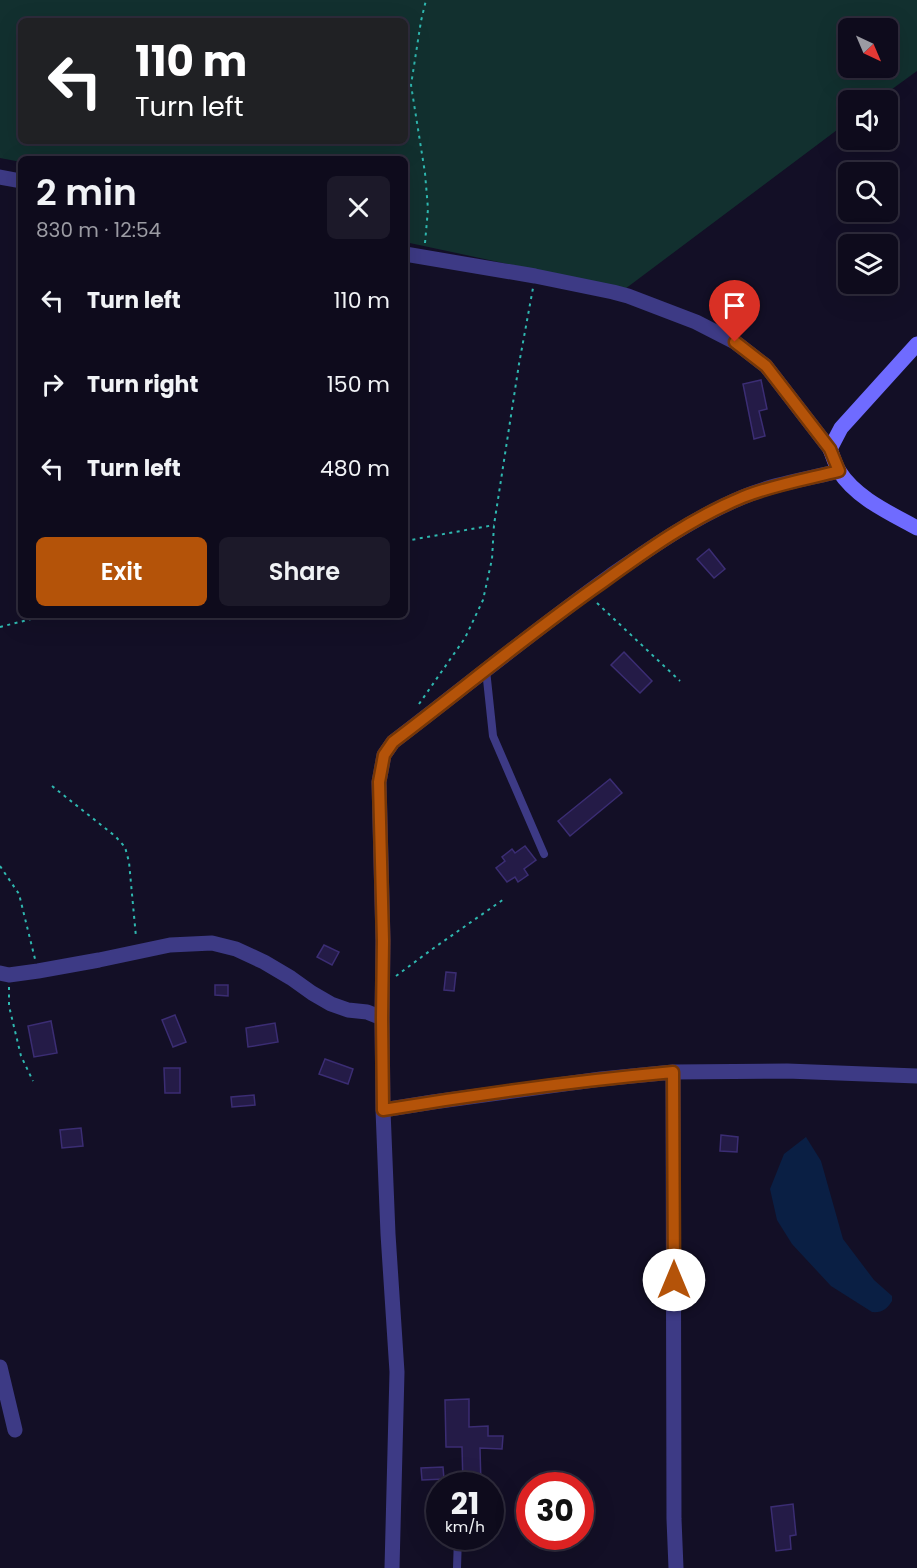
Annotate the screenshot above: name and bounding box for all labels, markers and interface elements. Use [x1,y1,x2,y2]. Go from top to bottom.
north arrow [838,18,898,78]
map controls [838,18,898,294]
text: 110 m [135,32,247,91]
icon: left [36,42,114,120]
text: Turn left [135,88,244,125]
button: sound [838,90,898,150]
button: search [838,162,898,222]
text: 2 min [36,167,137,218]
button: close [327,176,390,239]
text: 830 m · 12:54 [36,216,161,244]
button: layers [838,234,898,294]
pin [709,280,760,342]
icon: left [36,284,69,317]
text: Turn left [87,285,181,316]
text: 110 m [334,285,390,316]
icon: arrive [718,289,751,322]
icon: right [36,368,69,401]
text: Turn right [87,369,198,400]
text: 150 m [327,369,390,400]
icon: left [36,452,69,485]
text: Turn left [87,453,181,484]
text: 480 m [320,453,390,484]
button: Exit [36,537,207,606]
button: Share [219,537,390,606]
position arrow [642,1248,706,1312]
speed limit sign: 30 [516,1472,594,1550]
text: 21 [451,1482,479,1525]
text: km/h [445,1516,485,1537]

